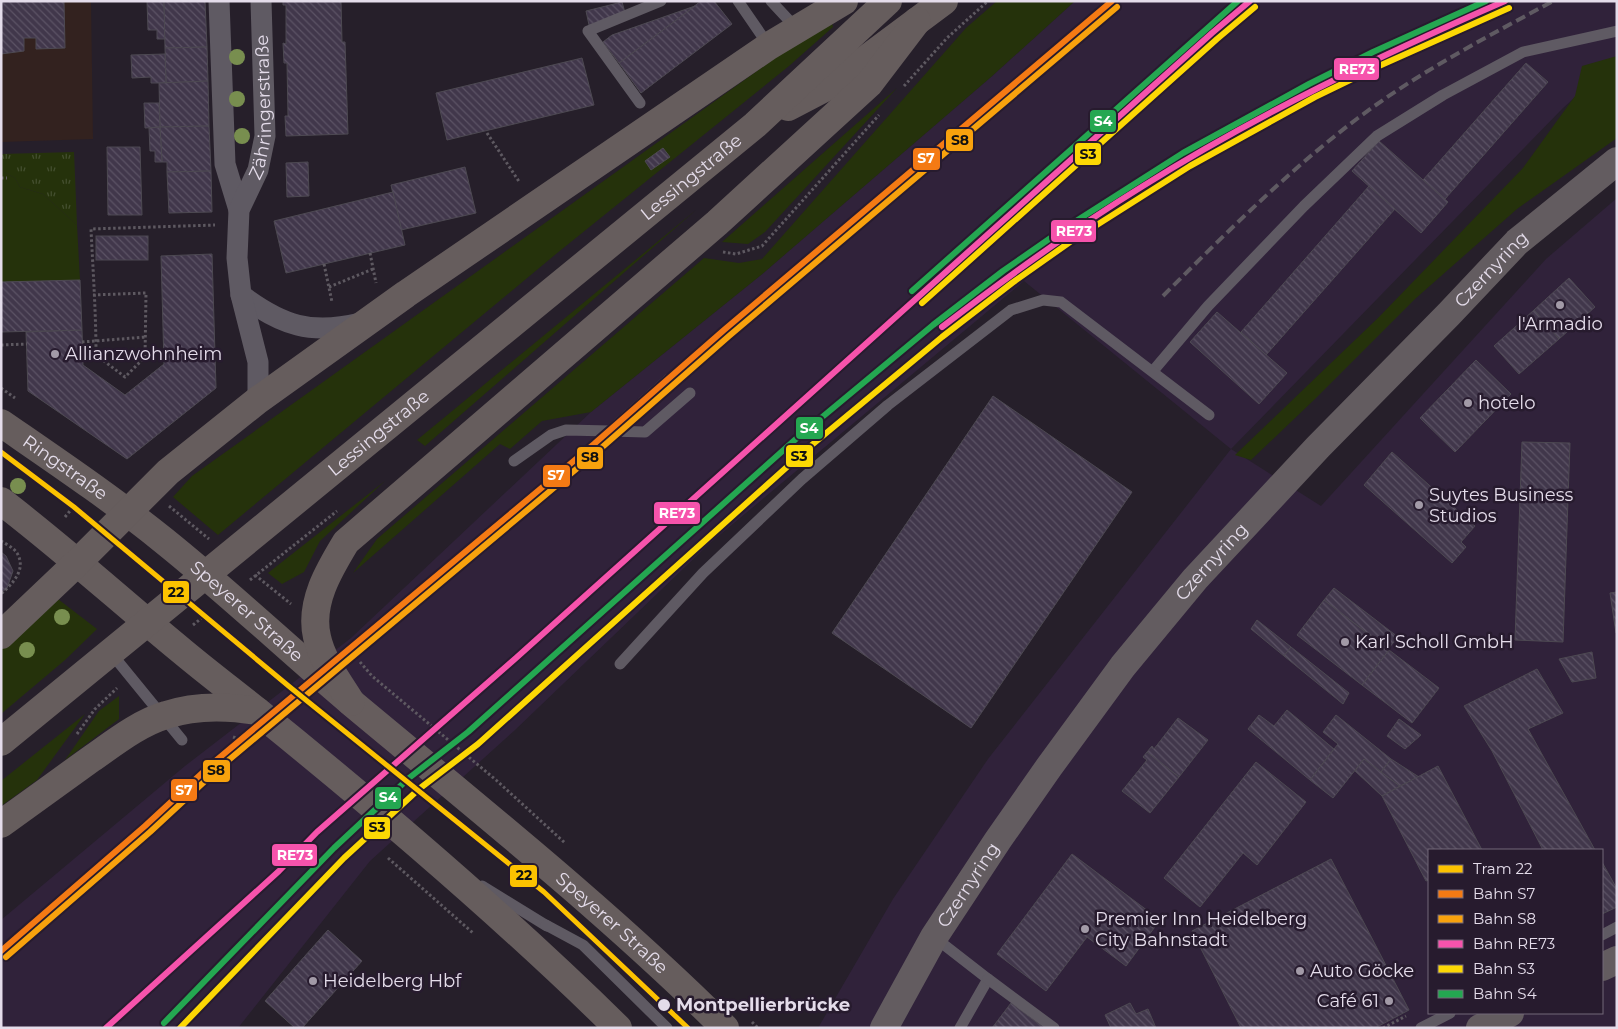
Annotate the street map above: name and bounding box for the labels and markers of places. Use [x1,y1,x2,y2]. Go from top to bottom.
marker: l'Armadio [1554,299,1566,311]
place label: l'Armadio [1517,313,1603,335]
place label: Allianzwohnheim [65,343,222,365]
marker: Allianzwohnheim [49,348,61,360]
place label: hotelo [1478,392,1535,414]
marker: hotelo [1462,397,1474,409]
place label: Suytes Business Studios [1429,484,1573,527]
marker: Suytes Business Studios [1413,499,1425,511]
place label: Karl Scholl GmbH [1355,631,1514,653]
marker: Karl Scholl GmbH [1339,636,1351,648]
place label: Premier Inn Heidelberg City Bahnstadt [1095,908,1307,951]
marker: Premier Inn Heidelberg City Bahnstadt [1079,923,1091,935]
place label: Auto Göcke [1310,960,1414,982]
marker: Auto Göcke [1294,965,1306,977]
place label: Heidelberg Hbf [323,970,462,992]
marker: Heidelberg Hbf [307,975,319,987]
place label: Café 61 [1317,990,1379,1012]
place label: Montpellierbrücke [676,994,850,1016]
marker: Café 61 [1383,995,1395,1007]
marker: Montpellierbrücke [656,997,672,1013]

